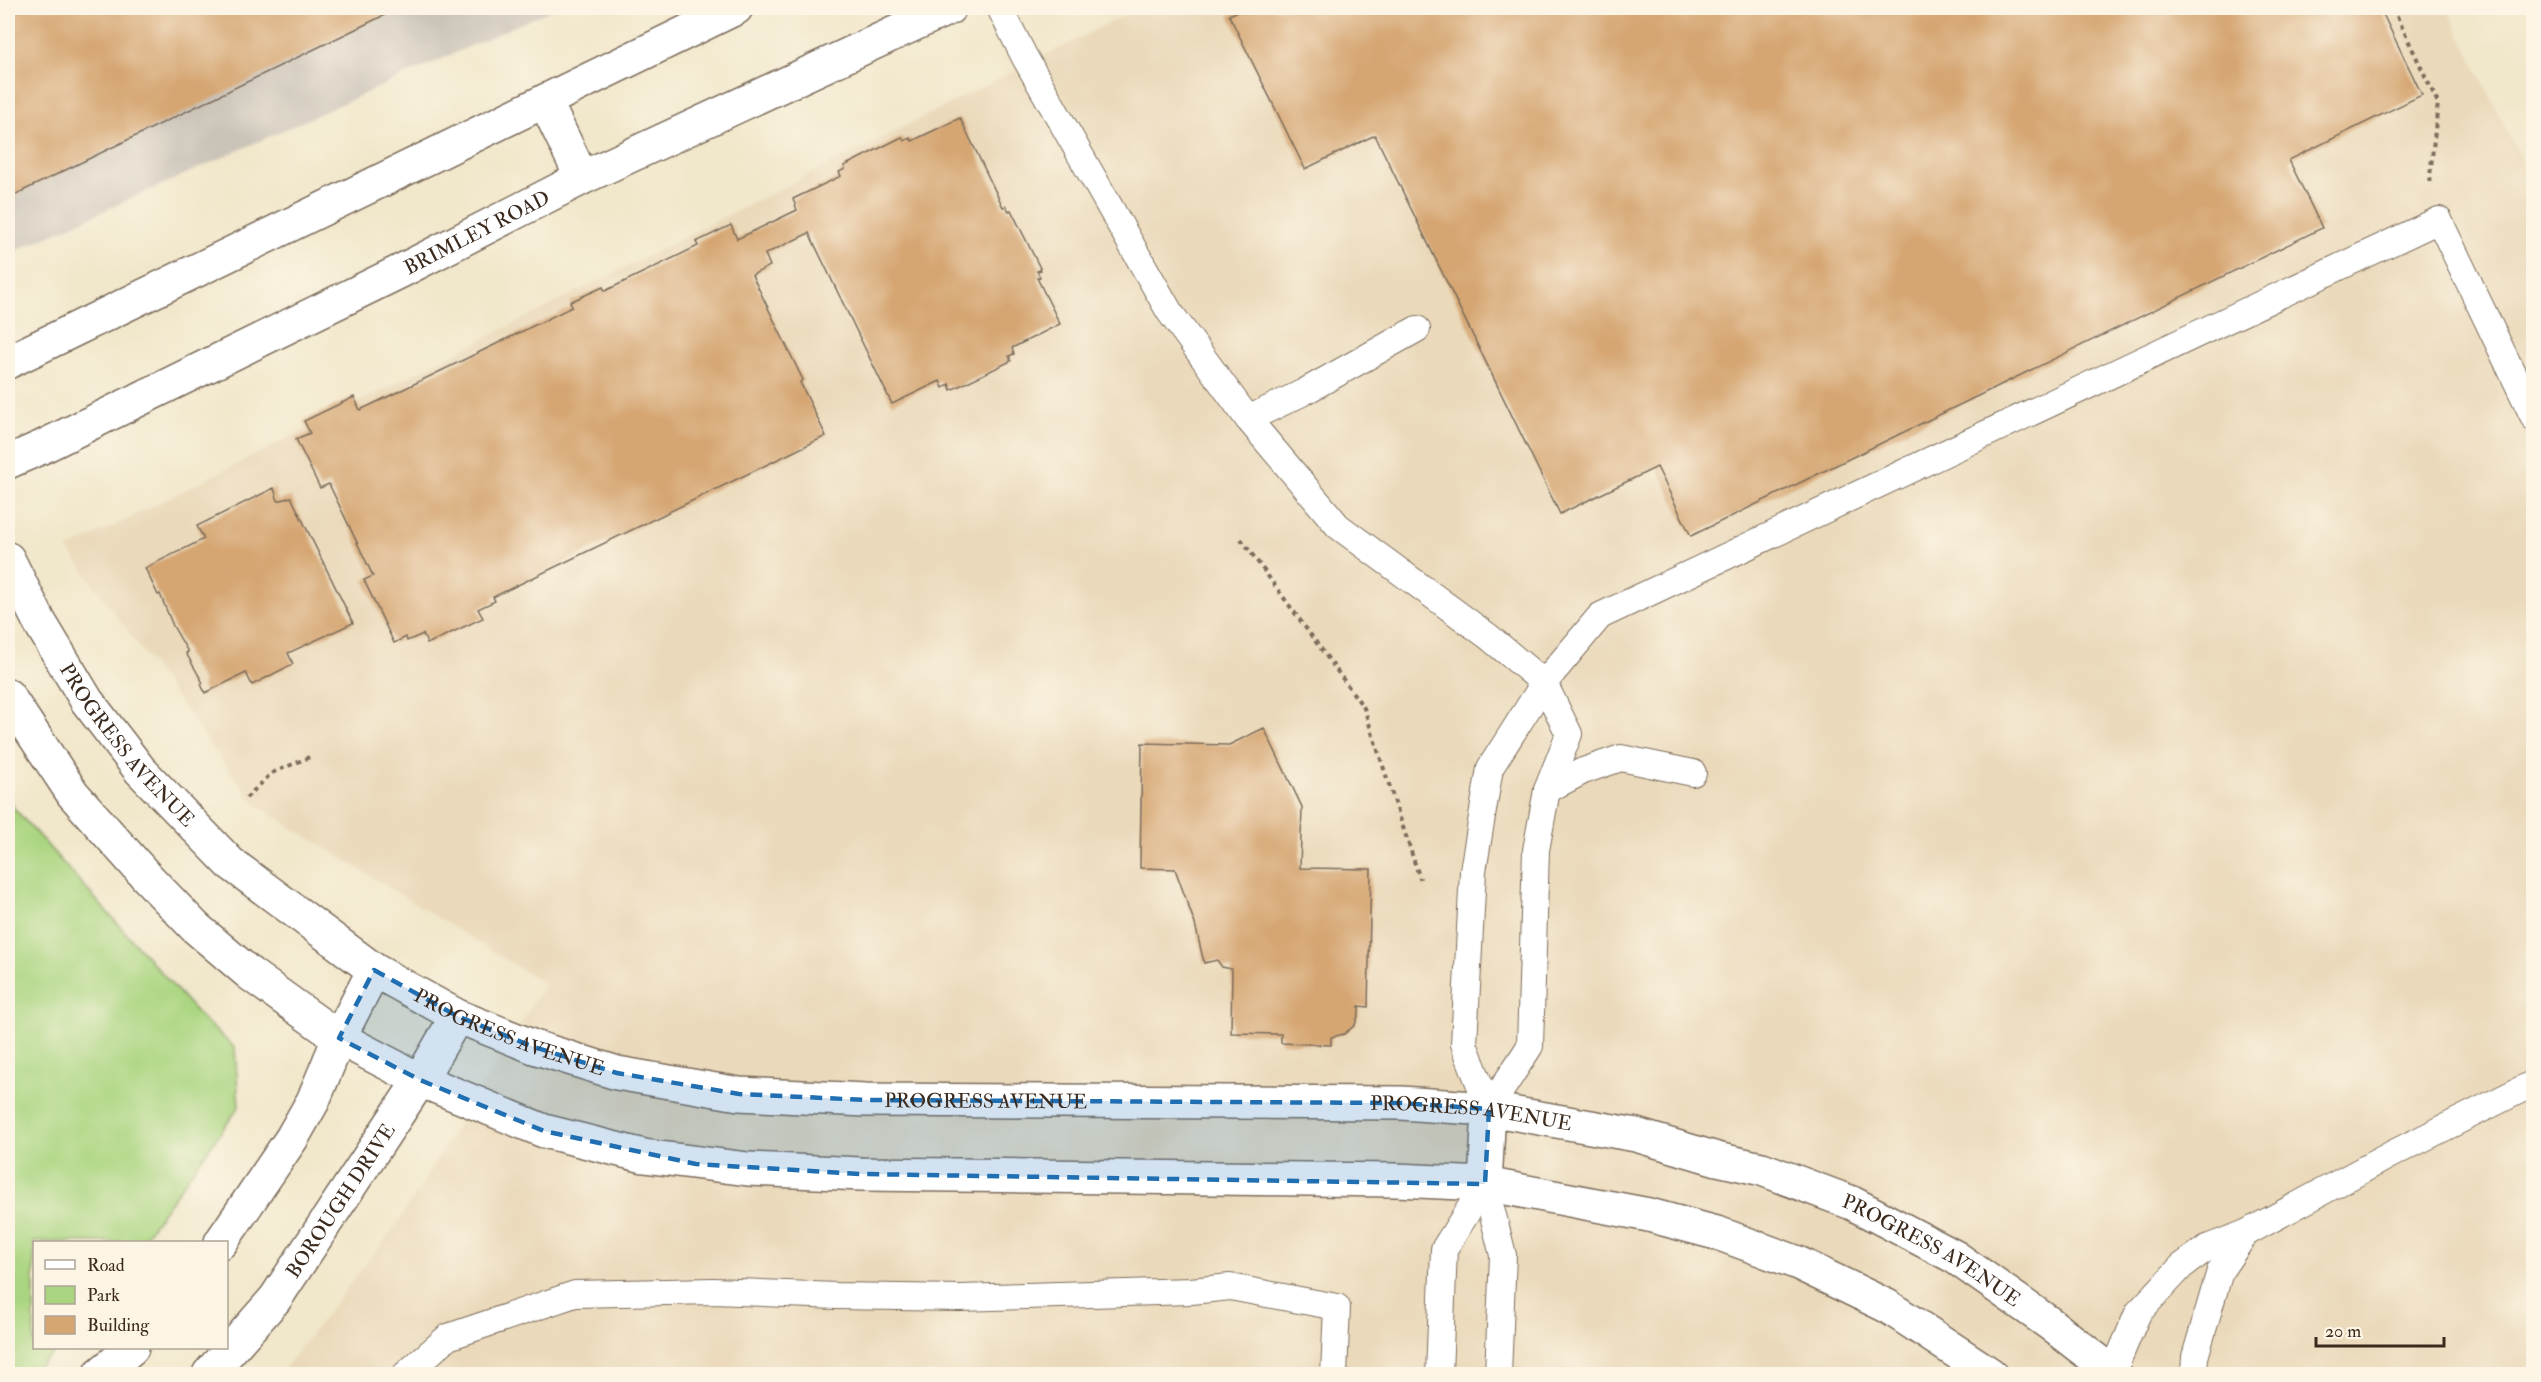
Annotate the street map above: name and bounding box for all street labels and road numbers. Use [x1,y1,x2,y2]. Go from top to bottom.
street label: BRIMLEY ROAD [400,185,554,280]
street label: PROGRESS AVENUE [54,659,200,832]
street label: PROGRESS AVENUE [410,983,607,1081]
street label: PROGRESS AVENUE [884,1088,1087,1114]
street label: PROGRESS AVENUE [1370,1091,1574,1136]
street label: BOROUGH DRIVE [280,1119,401,1283]
street label: PROGRESS AVENUE [1839,1189,2025,1312]

